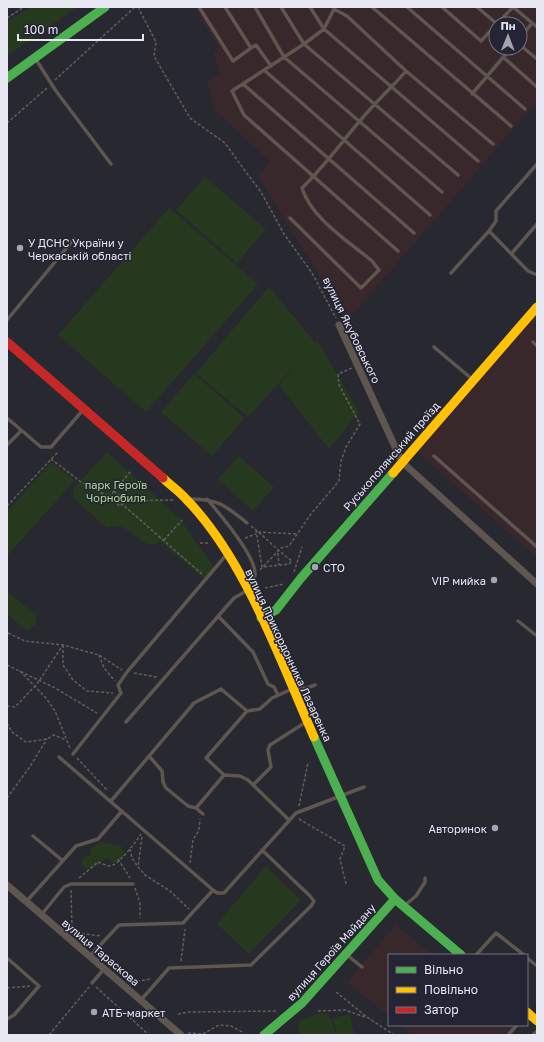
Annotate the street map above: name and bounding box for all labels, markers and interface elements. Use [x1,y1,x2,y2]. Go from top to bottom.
scale bar [18,16,143,42]
north arrow [488,16,528,56]
text: Пн [501,19,516,32]
text: 100 m [24,22,58,37]
place label: У ДСНС України у Черкаській області [28,236,132,262]
marker: У ДСНС України у Черкаській області [15,243,25,253]
street label: вулиця Якубовського [321,275,384,386]
street label: Руськополянський проїзд [340,399,442,513]
park label: парк Героїв Чорнобиля [85,478,147,504]
place label: СТО [323,561,345,574]
marker: СТО [310,562,320,572]
street label: вулиця Прикордонника Лазаренка [243,567,335,743]
place label: VIP мийка [431,574,486,587]
marker: VIP мийка [489,575,499,585]
place label: Авторинок [429,822,488,835]
marker: Авторинок [490,823,500,833]
street label: вулиця Героїв Майдану [284,901,378,1003]
street label: вулиця Тараскова [60,916,142,988]
legend [388,954,528,1026]
text: Вільно [424,962,463,977]
text: Повільно [424,982,478,997]
text: Затор [424,1002,459,1017]
place label: АТБ-маркет [102,1006,166,1019]
marker: АТБ-маркет [89,1007,99,1017]

